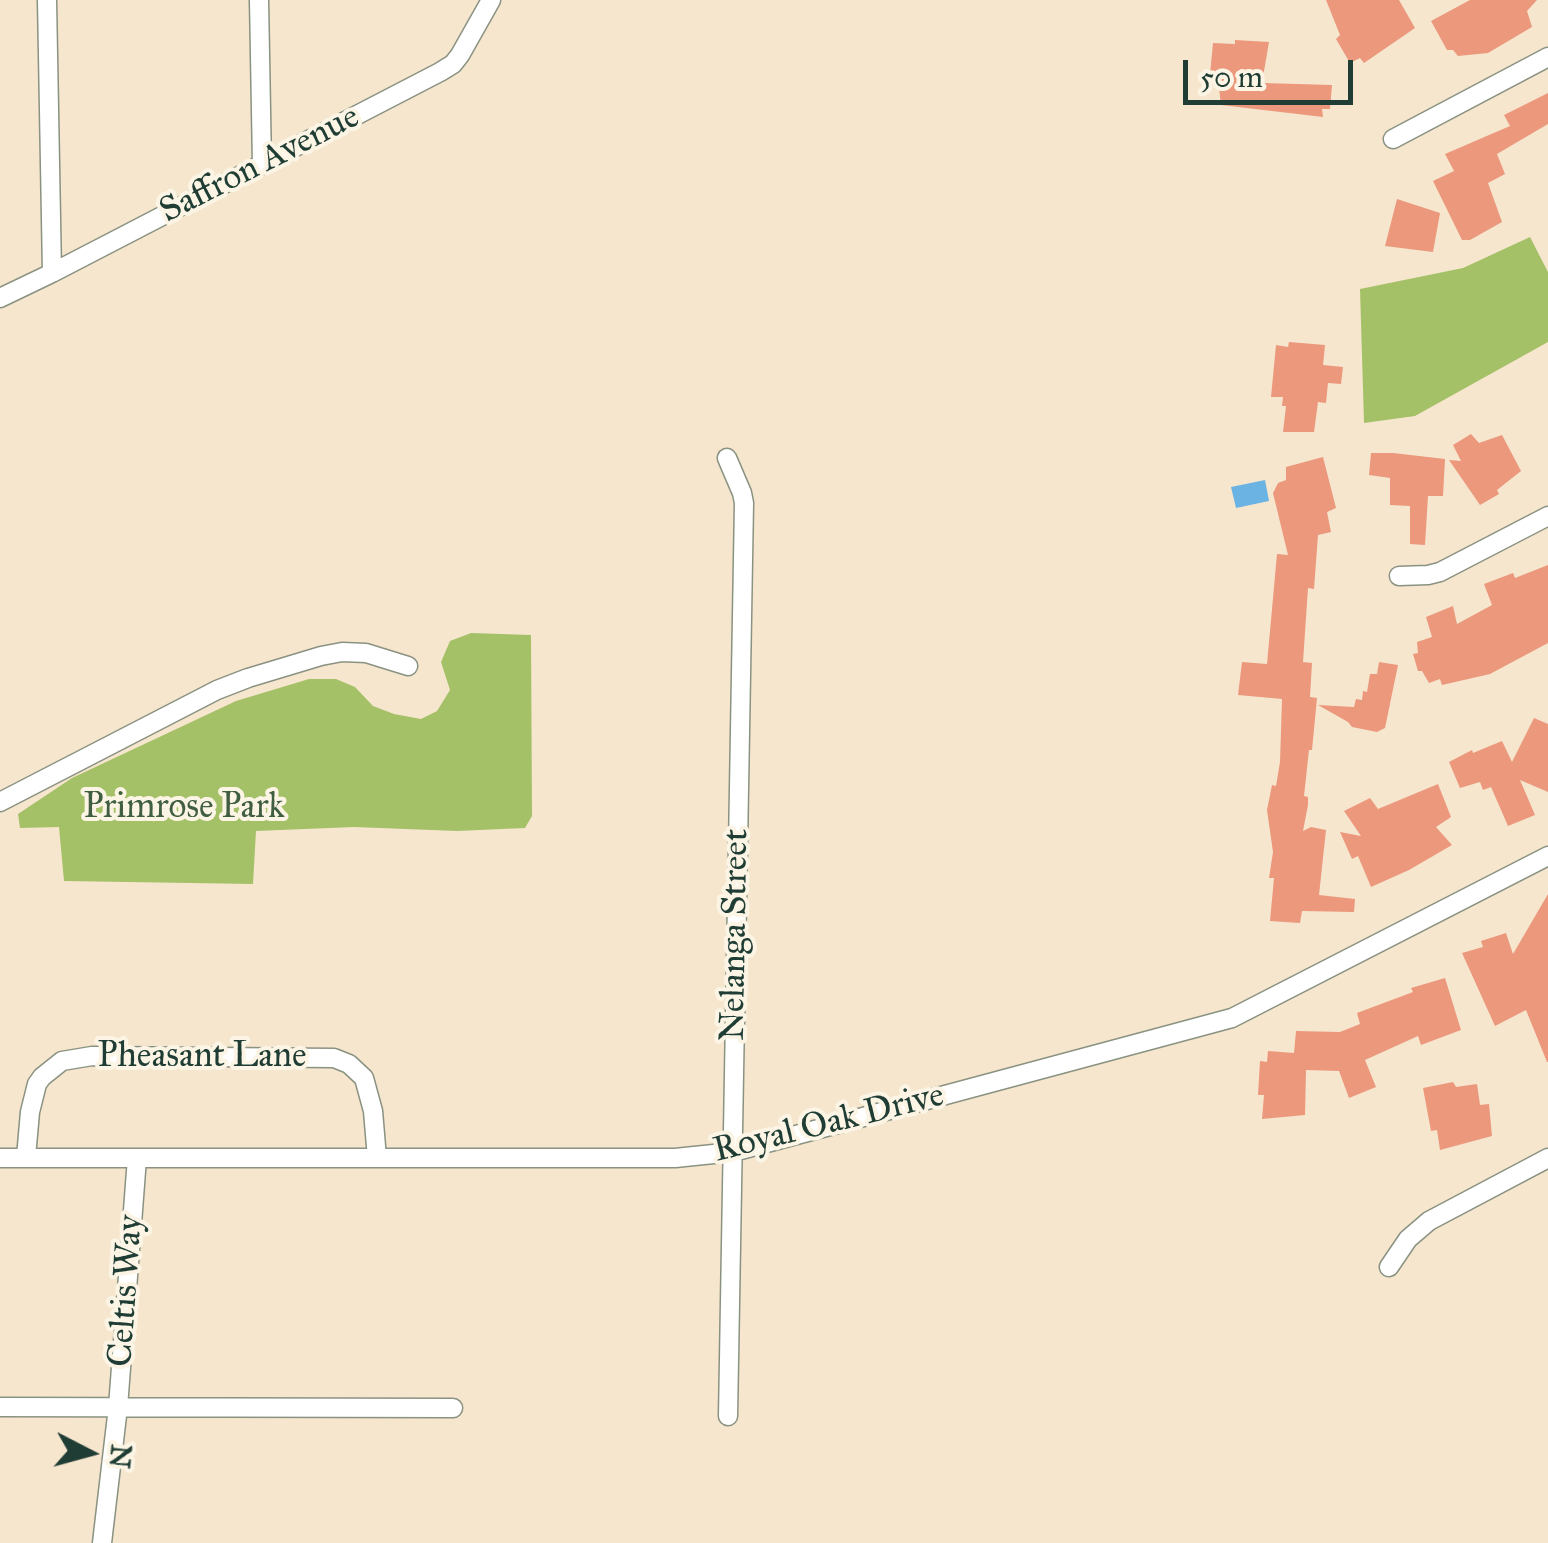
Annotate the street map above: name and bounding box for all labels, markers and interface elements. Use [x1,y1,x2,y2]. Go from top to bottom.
scale bar [1188,40,1358,102]
text: 50 m [1200,59,1263,95]
street label: Saffron Avenue [153,97,367,233]
park label: Primrose Park [83,787,285,829]
street label: Nelanga Street [713,828,759,1042]
street label: Pheasant Lane [97,1036,307,1078]
street label: Royal Oak Drive [709,1075,949,1173]
street label: Celtis Way [101,1214,153,1368]
north arrow [40,1403,140,1503]
text: N [102,1443,139,1470]

